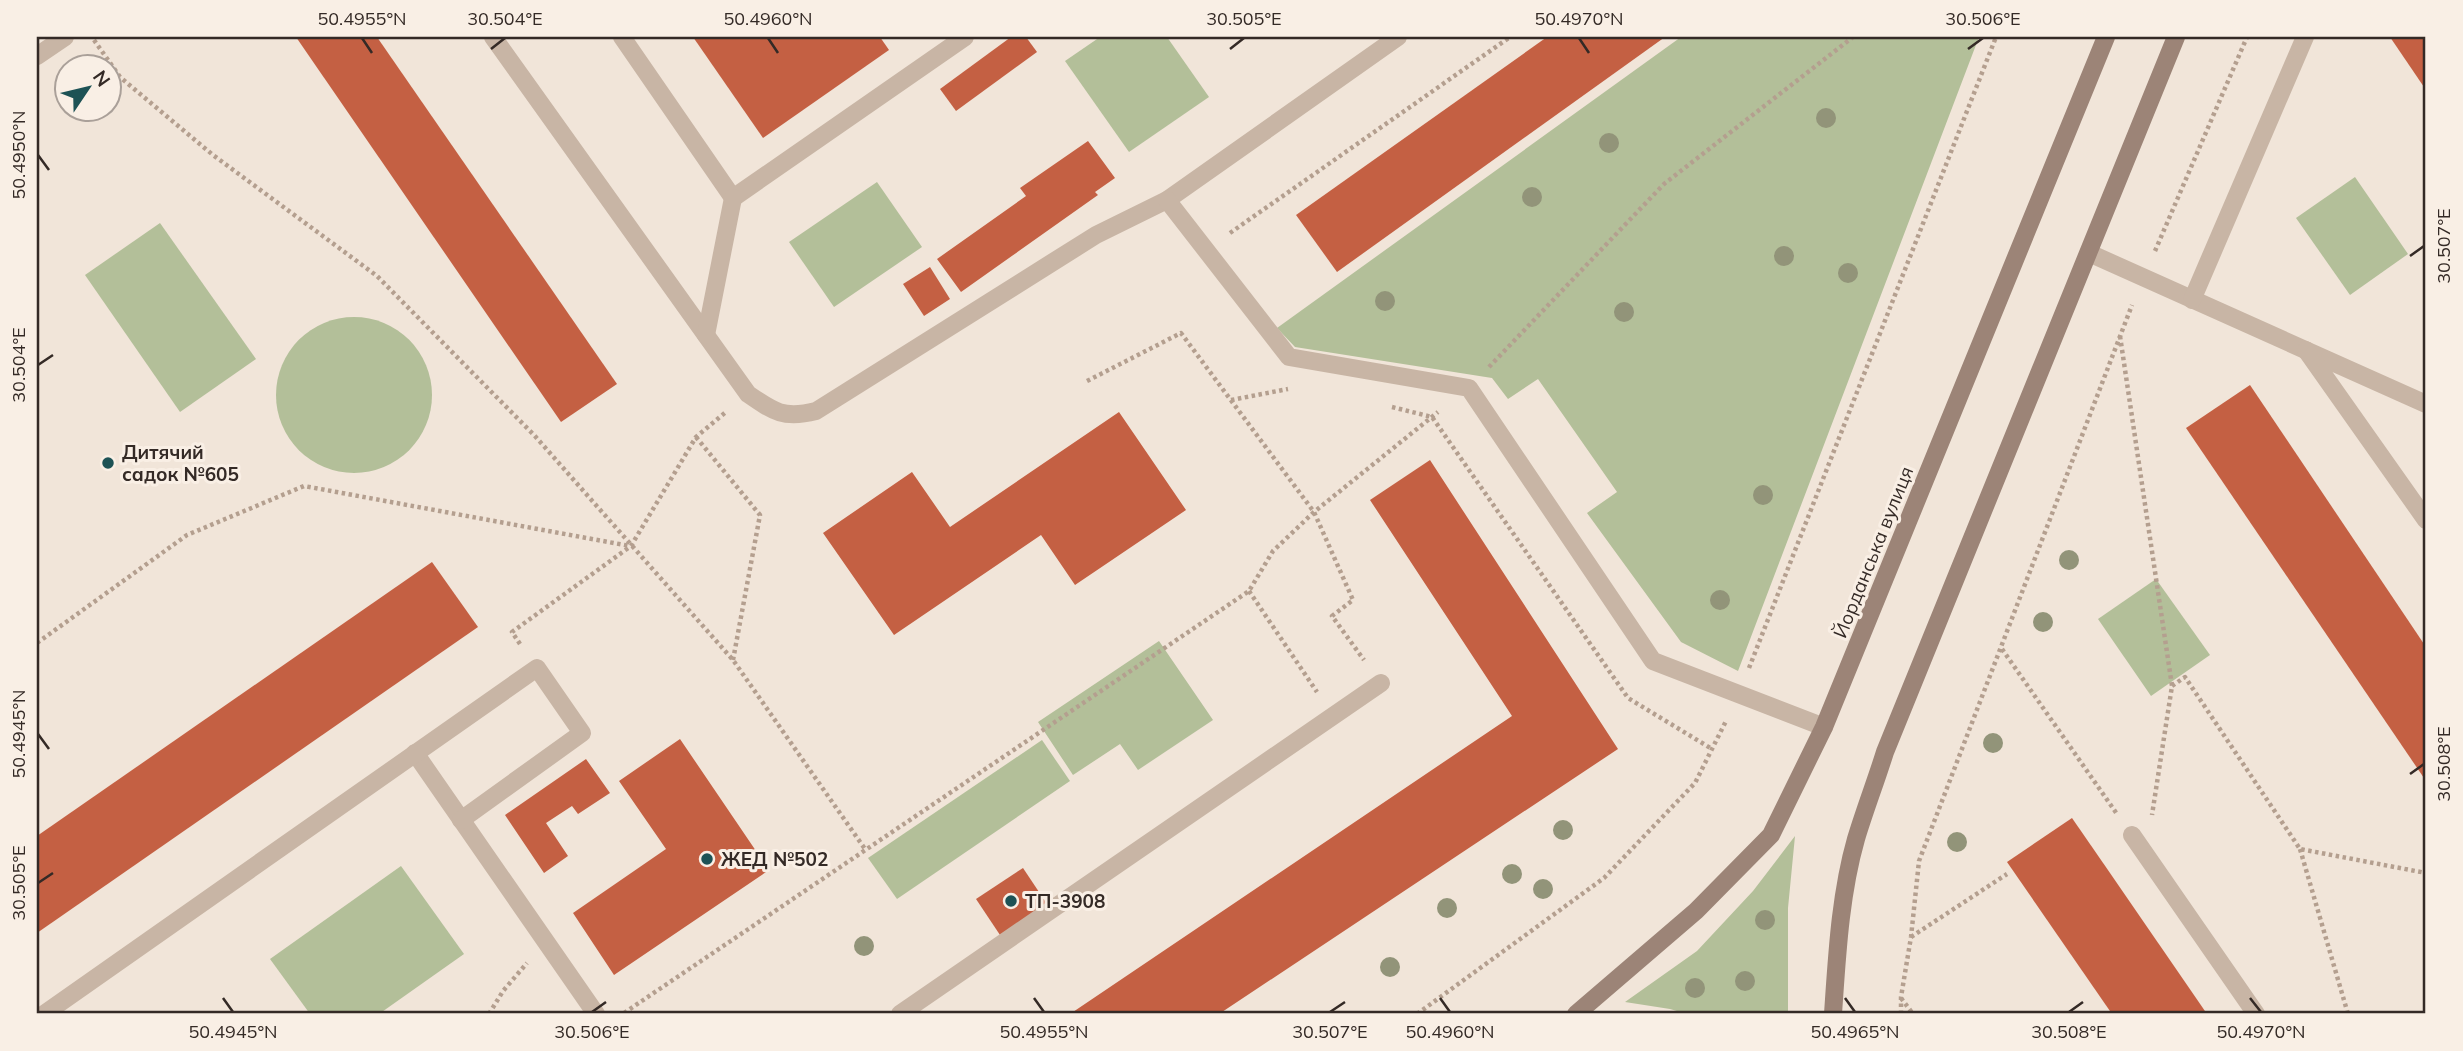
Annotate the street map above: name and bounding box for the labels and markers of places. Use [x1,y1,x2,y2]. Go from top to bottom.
place label: Дитячий садок №605 [122,440,239,486]
marker: Дитячий садок №605 [100,455,116,471]
place label: ЖЕД №502 [721,847,828,871]
marker: ЖЕД №502 [699,851,715,867]
place label: ТП-3908 [1025,889,1105,913]
marker: ТП-3908 [1003,893,1019,909]

